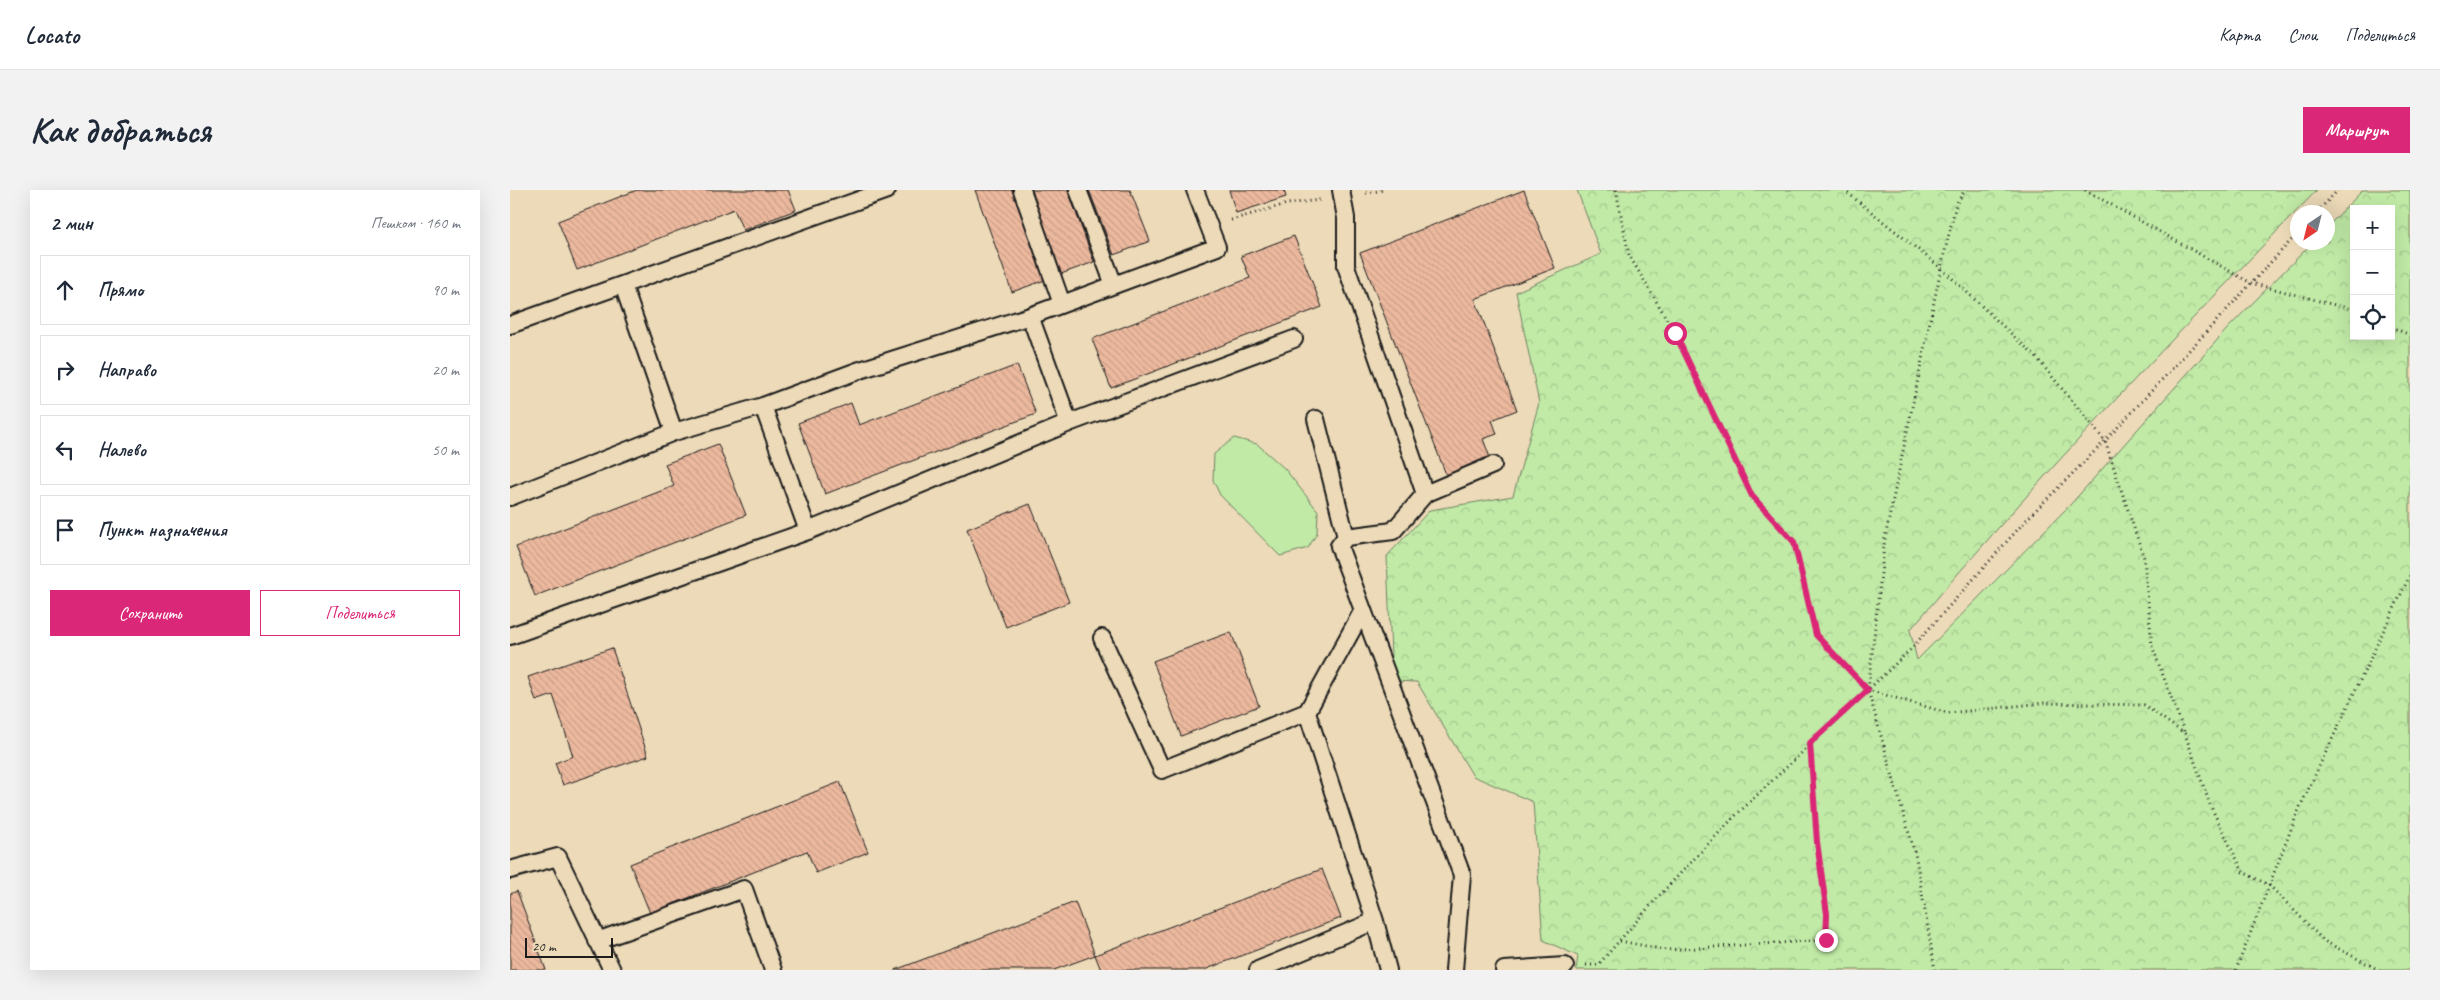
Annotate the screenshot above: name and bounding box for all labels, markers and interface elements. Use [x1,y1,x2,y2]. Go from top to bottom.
text: Locato [25,20,79,50]
text: Карта [2219,24,2260,46]
text: Слои [2288,24,2317,46]
text: Поделиться [2345,24,2415,46]
button: Маршрут [2303,107,2410,153]
text: Как добраться [30,108,211,153]
north arrow [2290,205,2335,250]
map controls [2350,205,2395,340]
button: + [2350,205,2395,250]
text: 2 мин [50,210,93,236]
text: Пешком · 160 m [371,213,460,233]
button: − [2350,250,2395,295]
icon: ahead [51,276,79,304]
text: Прямо [98,278,143,302]
text: 90 m [432,280,459,300]
button: locate [2350,295,2395,340]
route start [1664,322,1687,345]
icon: right [51,356,79,384]
text: Направо [98,358,156,382]
text: 20 m [432,360,459,380]
icon: left [51,436,79,464]
text: Налево [98,438,146,462]
text: 50 m [432,440,459,460]
icon: arrive [51,516,79,544]
text: Пункт назначения [98,518,227,542]
button: Сохранить [50,590,250,636]
button: Поделиться [260,590,460,636]
route end [1815,929,1838,952]
scale bar [525,935,612,958]
text: 20 m [532,938,556,955]

